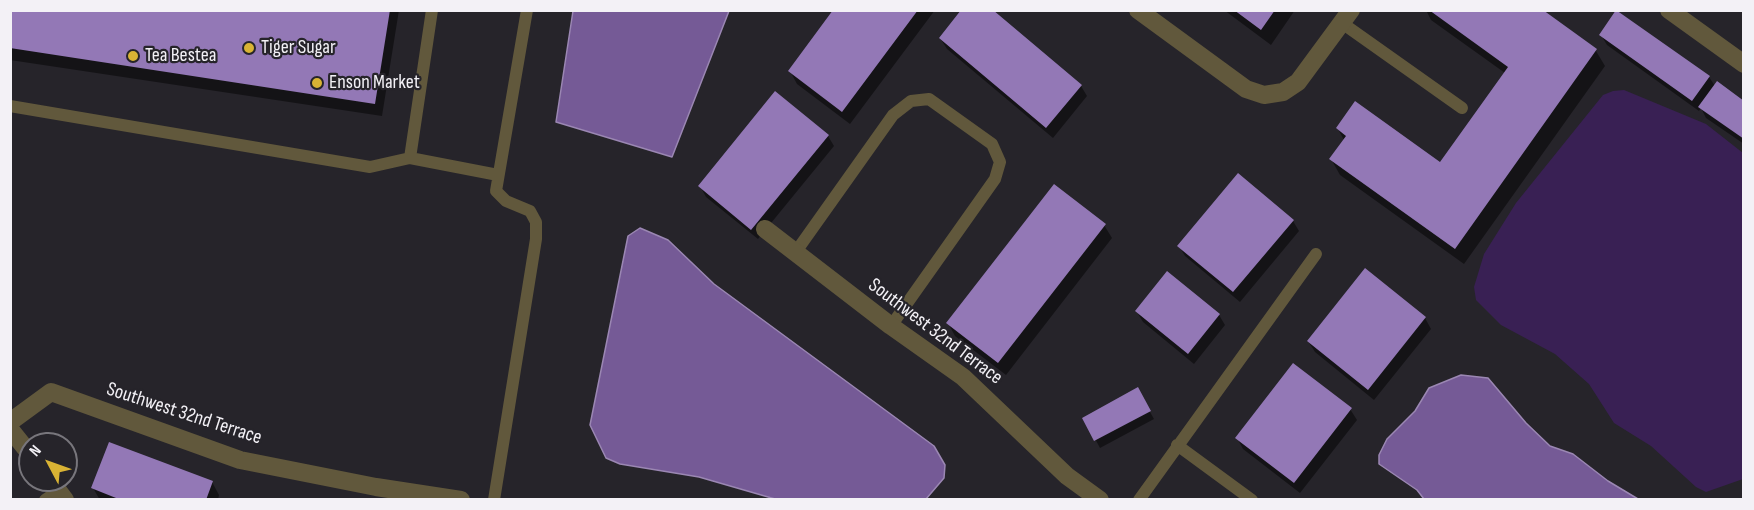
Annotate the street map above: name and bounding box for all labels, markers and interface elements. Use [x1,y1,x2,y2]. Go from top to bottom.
place label: Tiger Sugar [261,36,336,60]
marker: Tiger Sugar [242,41,256,55]
place label: Tea Bestea [145,44,217,68]
marker: Tea Bestea [126,49,140,63]
place label: Enson Market [329,71,420,95]
marker: Enson Market [310,76,324,90]
street label: Southwest 32nd Terrace [863,274,1007,390]
street label: Southwest 32nd Terrace [103,378,265,450]
north arrow [18,432,78,492]
text: N [26,442,46,461]

